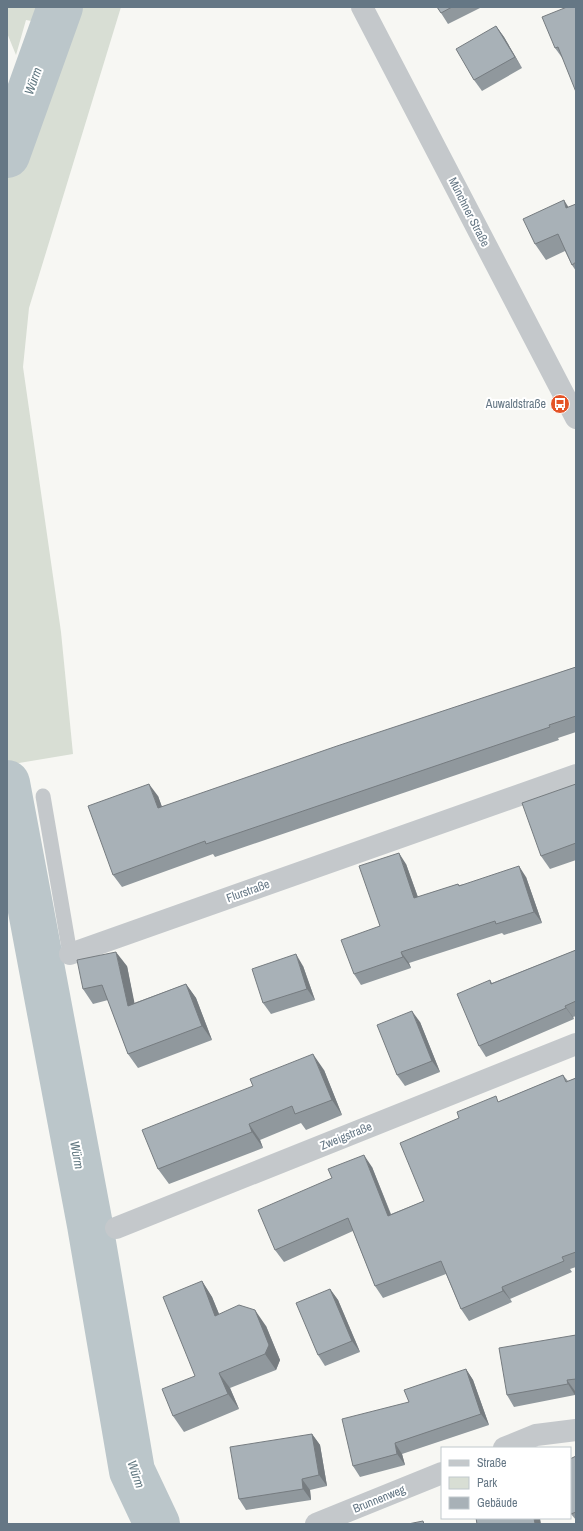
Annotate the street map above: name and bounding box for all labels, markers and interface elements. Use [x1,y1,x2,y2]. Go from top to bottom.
water label: Würm [20,65,46,97]
street label: Münchner Straße [445,174,493,250]
bus stop icon: Auwaldstraße [549,393,571,415]
place label: Auwaldstraße [485,396,546,412]
street label: Flurstraße [224,876,272,906]
street label: Zweigstraße [318,1118,374,1154]
water label: Würm [66,1140,88,1171]
legend [441,1447,571,1519]
text: Straße [477,1455,507,1471]
water label: Würm [123,1458,149,1490]
text: Park [477,1475,497,1491]
street label: Brunnenweg [350,1481,408,1517]
text: Gebäude [477,1495,518,1511]

